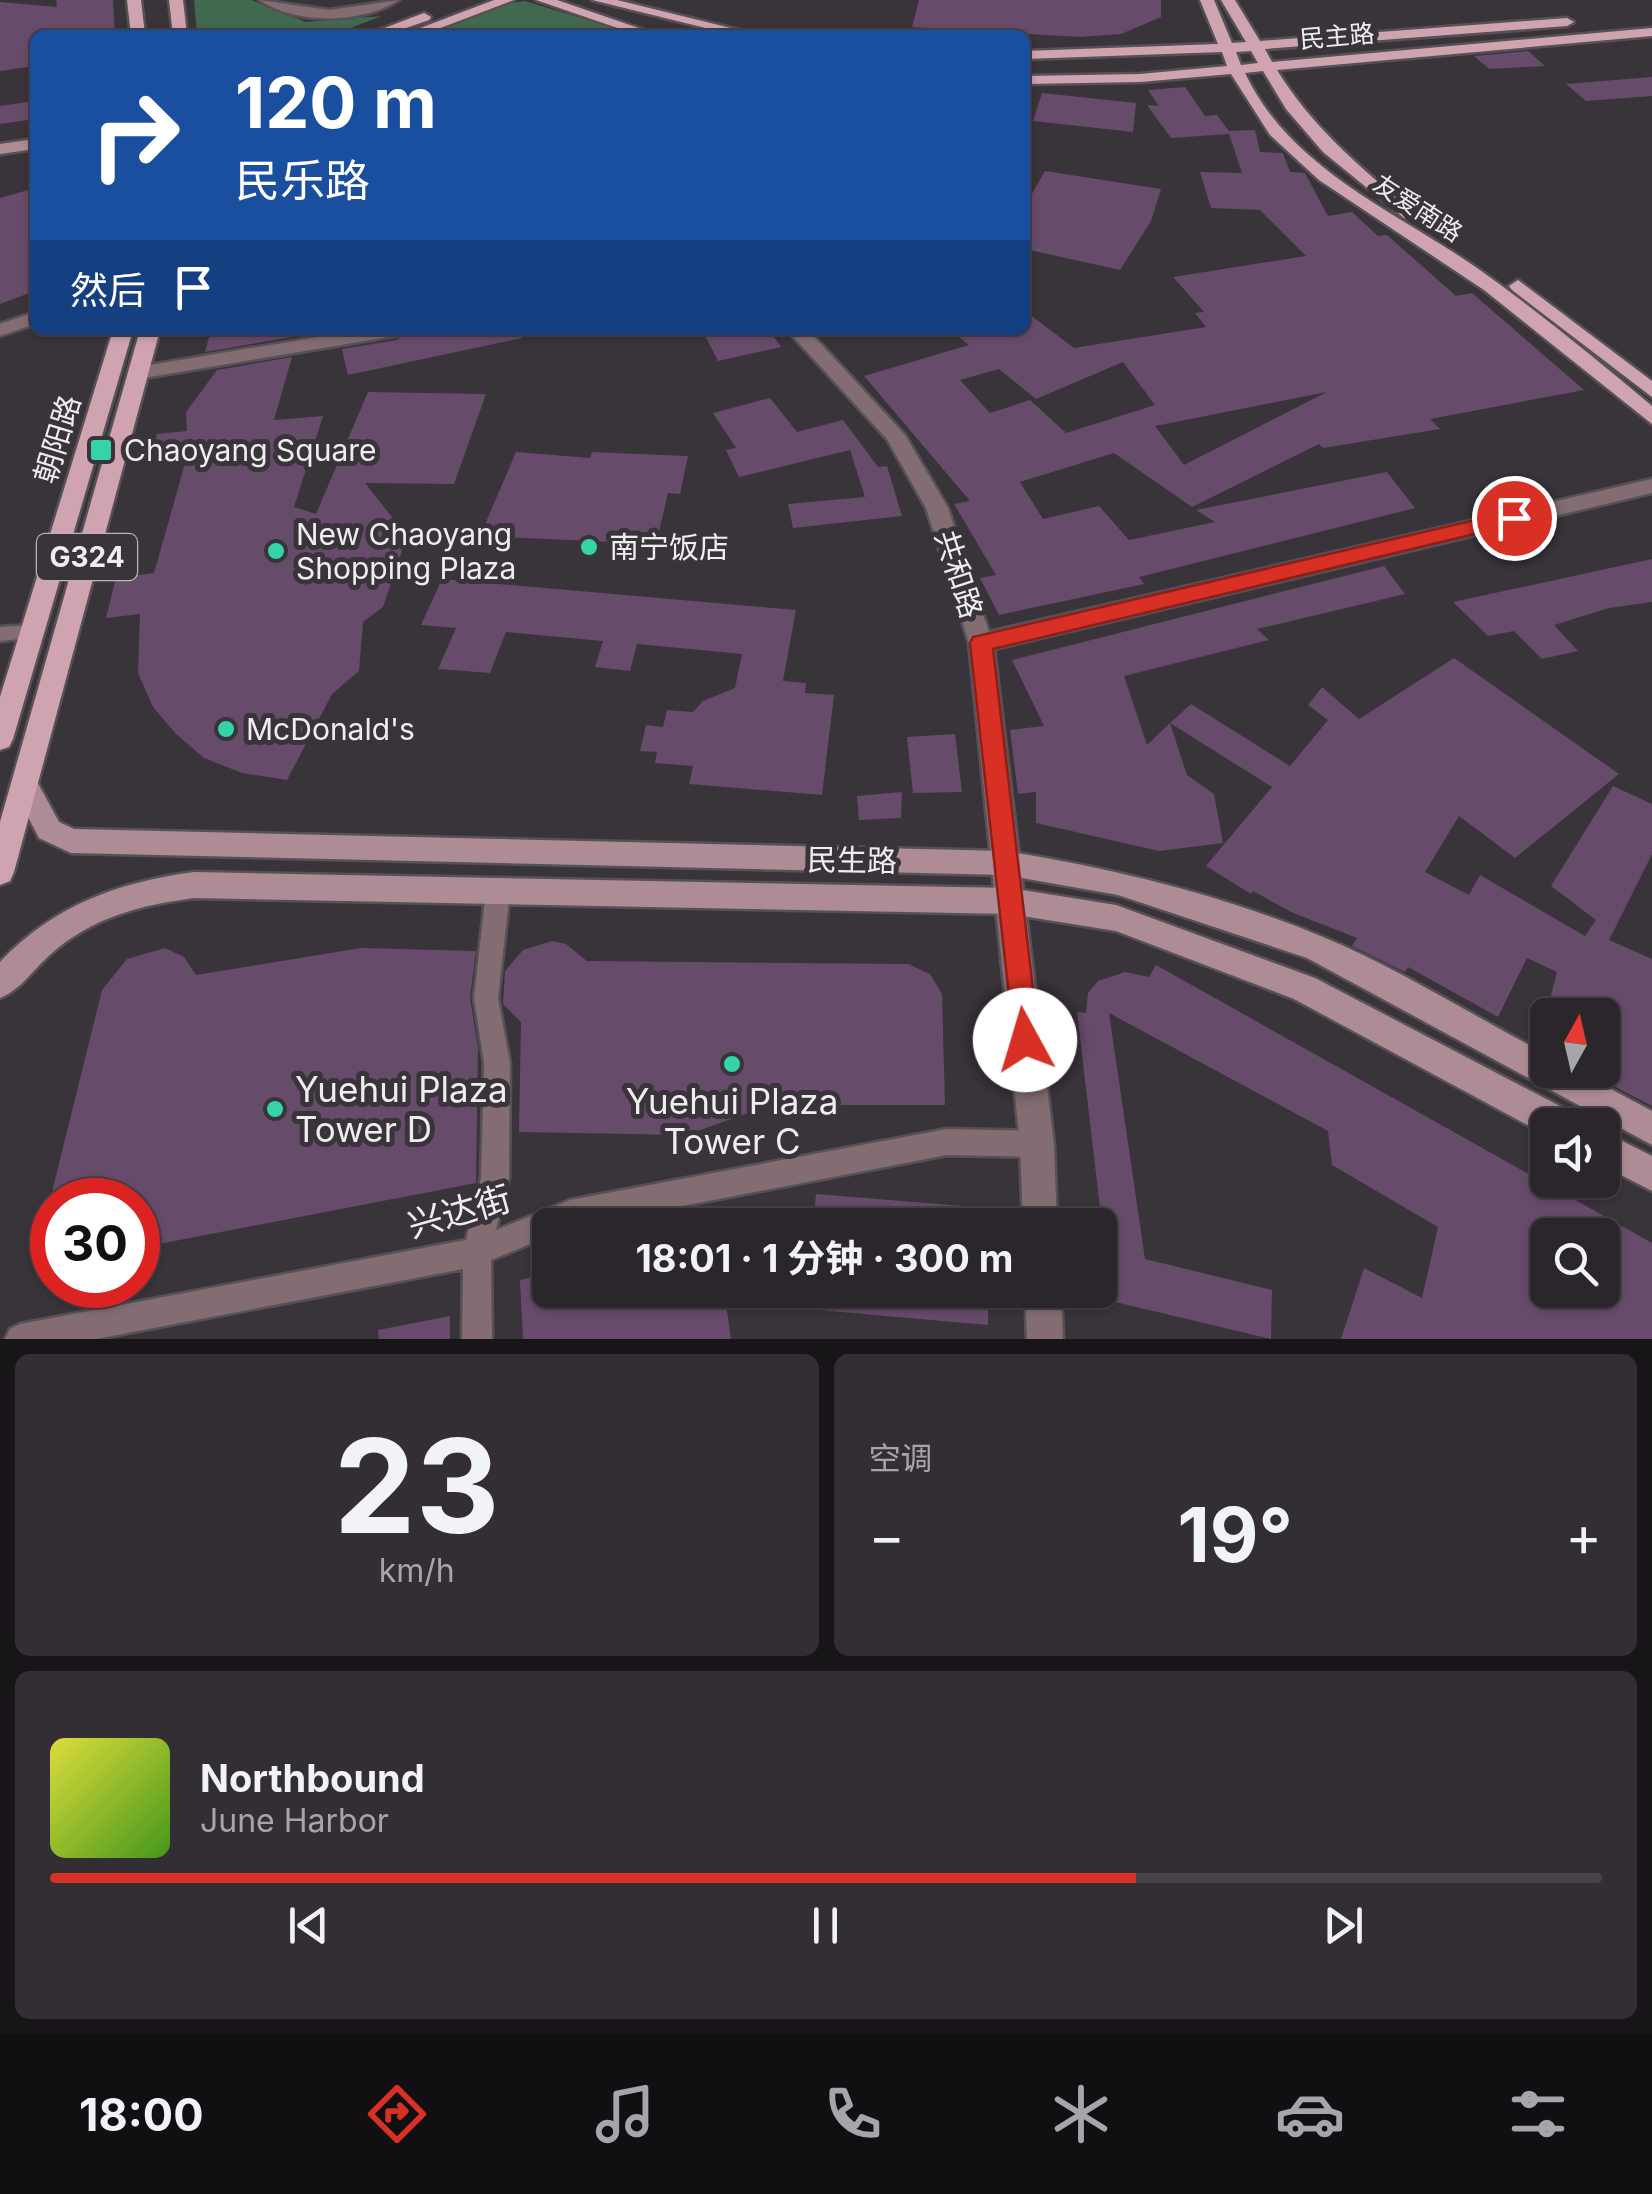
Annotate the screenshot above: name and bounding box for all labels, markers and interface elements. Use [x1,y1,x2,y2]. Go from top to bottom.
street label: 民主路 [1298,18,1376,54]
text: 120 m [235,60,437,145]
icon: right [70,70,200,200]
text: 民乐路 [235,153,370,208]
street label: 友爱南路 [1368,168,1468,248]
icon: arrive [166,260,221,315]
text: 然后 [70,267,146,313]
street label: 朝阳路 [27,391,87,487]
place label: Chaoyang Square [124,432,377,468]
marker: Chaoyang Square [88,437,114,463]
pin [1472,476,1557,561]
icon: arrive [1487,491,1542,546]
place label: New Chaoyang Shopping Plaza [296,516,516,586]
street label: 共和路 [928,526,990,622]
place label: 南宁饭店 [609,529,729,565]
road number: G324 [37,534,137,580]
marker: 南宁饭店 [578,536,600,558]
marker: New Chaoyang Shopping Plaza [265,540,287,562]
place label: McDonald's [246,711,415,747]
marker: McDonald's [215,718,237,740]
street label: 民生路 [807,841,897,879]
position arrow [973,988,1077,1092]
north arrow [1530,998,1620,1088]
map controls [1530,998,1620,1308]
marker: Yuehui Plaza Tower C [721,1053,743,1075]
place label: Yuehui Plaza Tower D [295,1068,508,1150]
place label: Yuehui Plaza Tower C [626,1080,838,1162]
marker: Yuehui Plaza Tower D [264,1098,286,1120]
button: sound [1530,1108,1620,1198]
street label: 兴达街 [403,1176,515,1246]
speed limit sign: 30 [30,1178,160,1308]
button: search [1530,1218,1620,1308]
text: 18:01 · 1 分钟 · 300 m [635,1235,1014,1281]
text: 23 [334,1407,500,1564]
text: 空调 [869,1439,933,1478]
text: 19° [1177,1489,1293,1580]
text: − [869,1503,905,1569]
text: + [1566,1503,1602,1569]
text: km/h [379,1551,455,1590]
text: Northbound [200,1755,425,1801]
text: June Harbor [200,1801,389,1840]
icon: previous [281,1898,336,1953]
icon: pause [798,1898,853,1953]
icon: next [1316,1898,1371,1953]
icon: directions [362,2079,432,2149]
icon: music [590,2079,660,2149]
icon: phone [818,2079,888,2149]
icon: climate [1046,2079,1116,2149]
icon: car [1275,2079,1345,2149]
icon: filters [1503,2079,1573,2149]
text: 18:00 [79,2087,204,2142]

